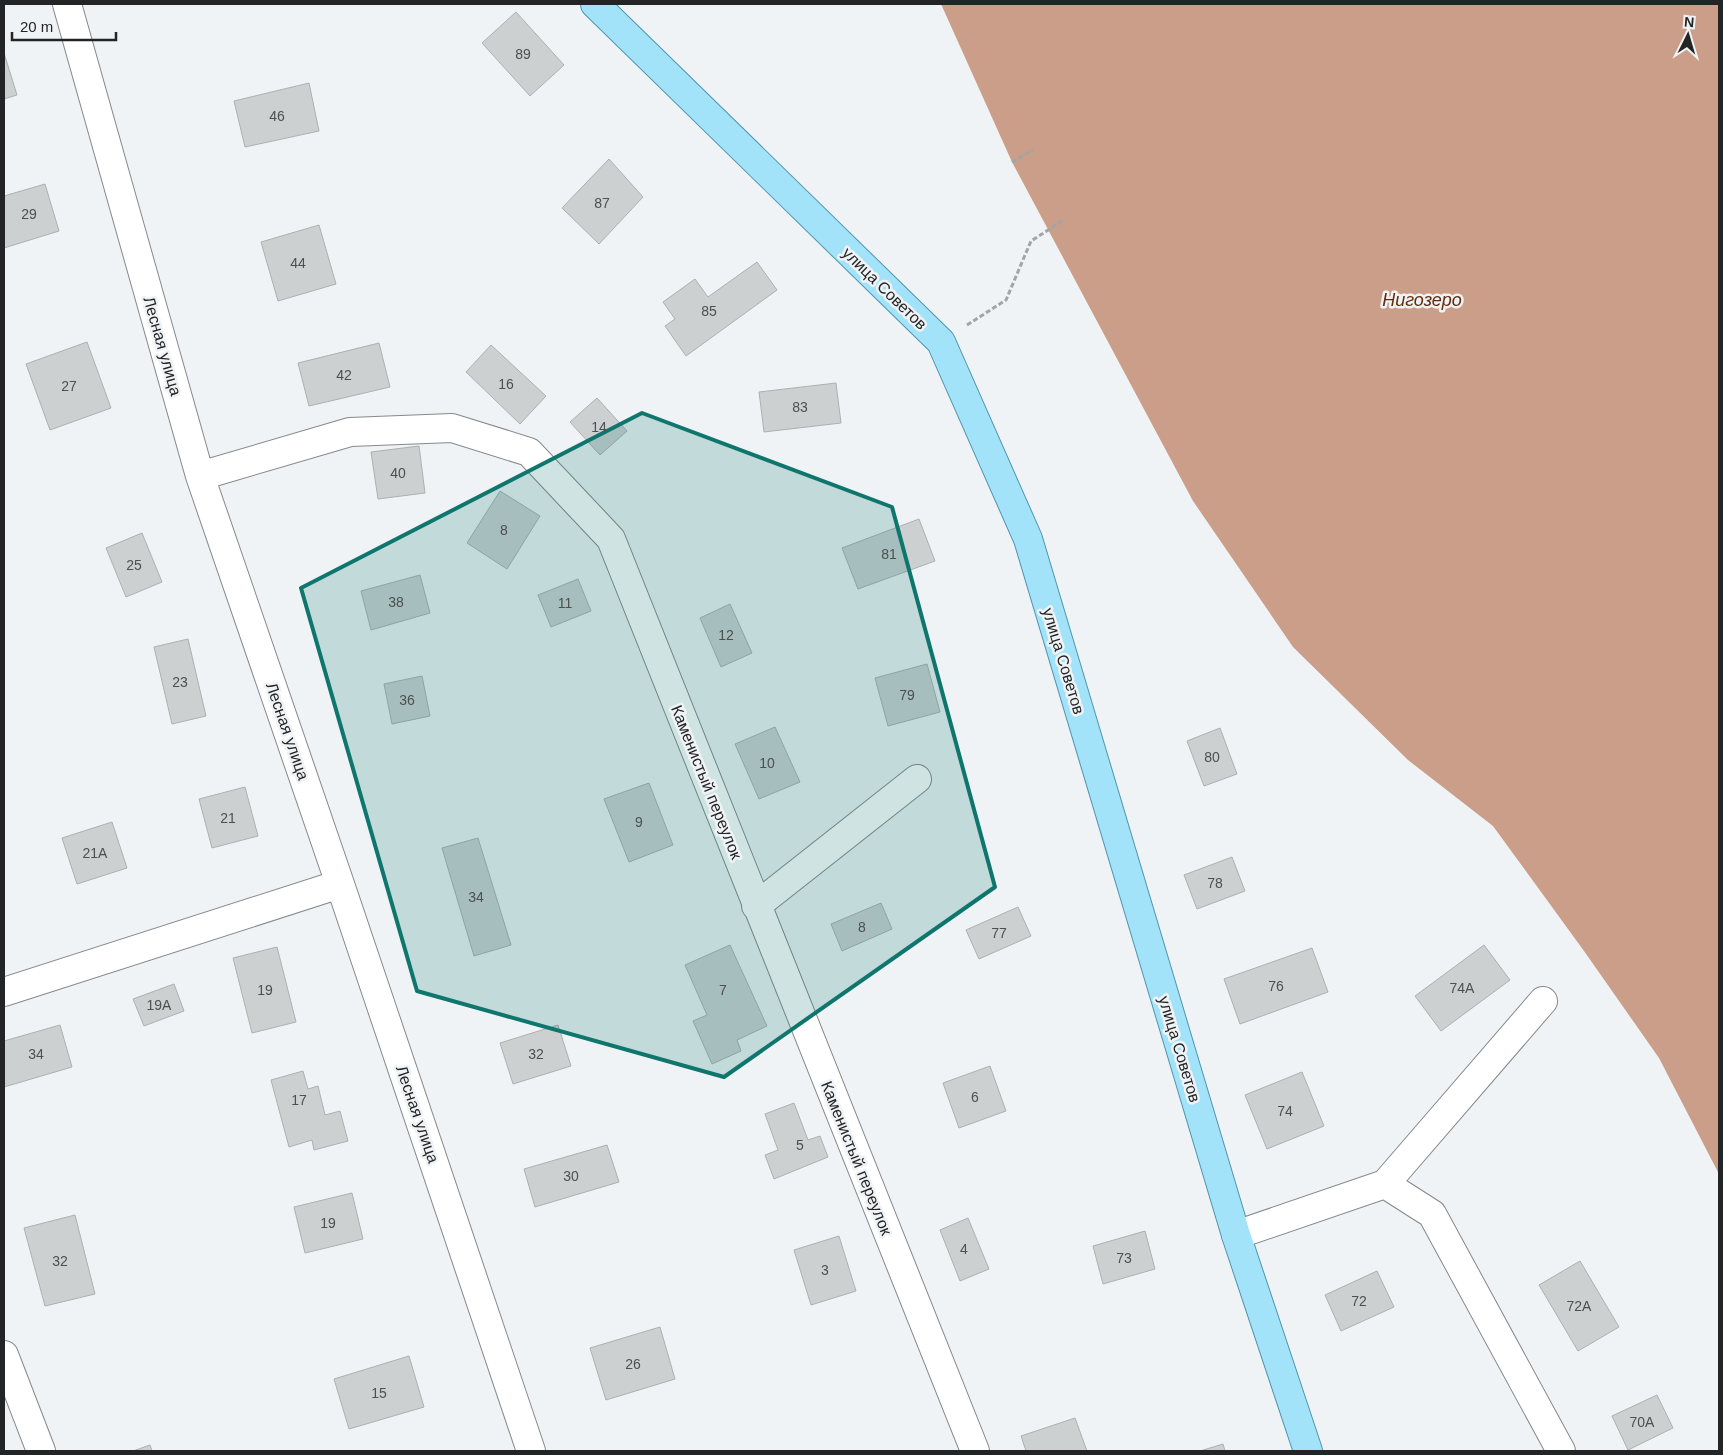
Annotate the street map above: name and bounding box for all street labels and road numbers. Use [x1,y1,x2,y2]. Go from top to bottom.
street label: улица Советов [839,244,930,333]
street label: Лесная улица [140,295,185,398]
street label: улица Советов [1039,606,1088,716]
street label: Лесная улица [263,680,312,782]
street label: Каменистый переулок [668,703,746,862]
street label: улица Советов [1155,994,1204,1104]
street label: Лесная улица [393,1063,442,1165]
street label: Каменистый переулок [818,1079,896,1238]

